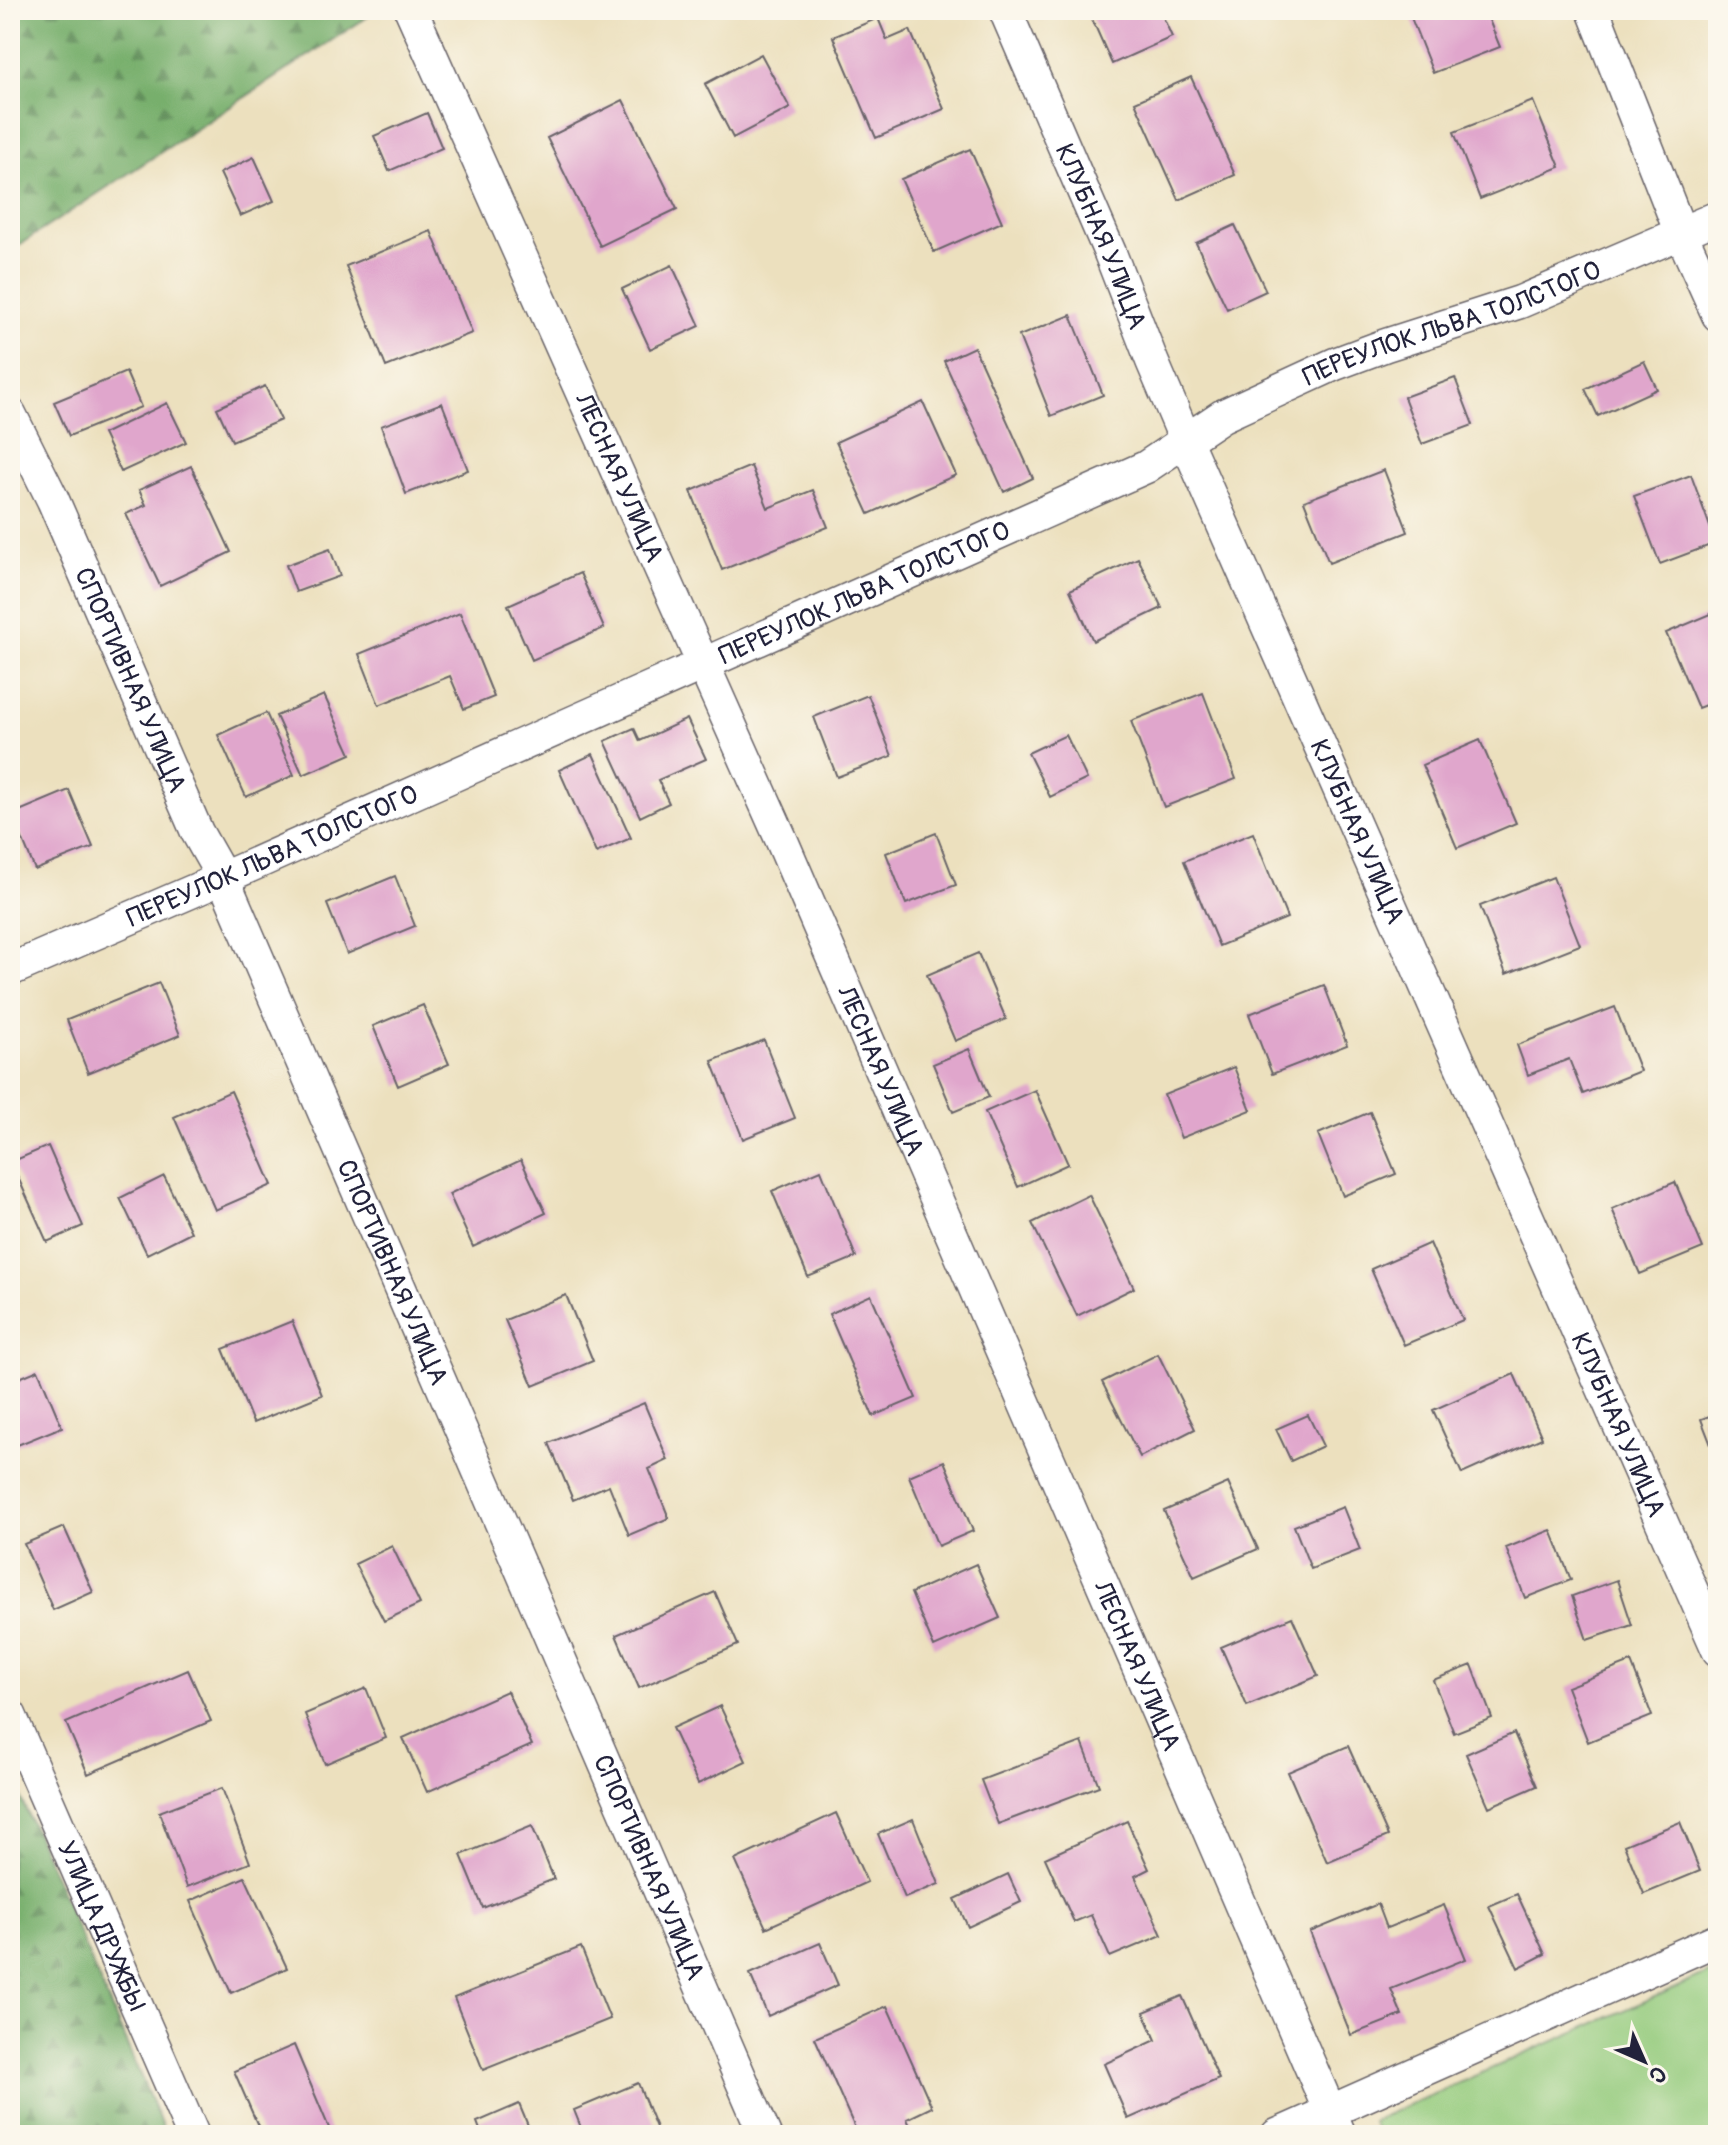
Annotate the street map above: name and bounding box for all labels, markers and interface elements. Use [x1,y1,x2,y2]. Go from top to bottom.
street label: КЛУБНАЯ УЛИЦА [1048,139,1153,334]
street label: ПЕРЕУЛОК ЛЬВА ТОЛСТОГО [1298,254,1606,394]
street label: ЛЕСНАЯ УЛИЦА [567,388,670,567]
street label: ПЕРЕУЛОК ЛЬВА ТОЛСТОГО [714,515,1015,672]
street label: СПОРТИВНАЯ УЛИЦА [67,563,193,798]
street label: КЛУБНАЯ УЛИЦА [1302,735,1411,929]
street label: ПЕРЕУЛОК ЛЬВА ТОЛСТОГО [122,778,423,935]
street label: ЛЕСНАЯ УЛИЦА [829,980,931,1161]
street label: СПОРТИВНАЯ УЛИЦА [329,1155,455,1390]
street label: КЛУБНАЯ УЛИЦА [1563,1328,1672,1522]
street label: ЛЕСНАЯ УЛИЦА [1086,1575,1187,1756]
street label: СПОРТИВНАЯ УЛИЦА [586,1750,711,1985]
street label: УЛИЦА ДРУЖБЫ [50,1836,152,2016]
north arrow [1604,2021,1684,2101]
text: С [1642,2060,1672,2089]

